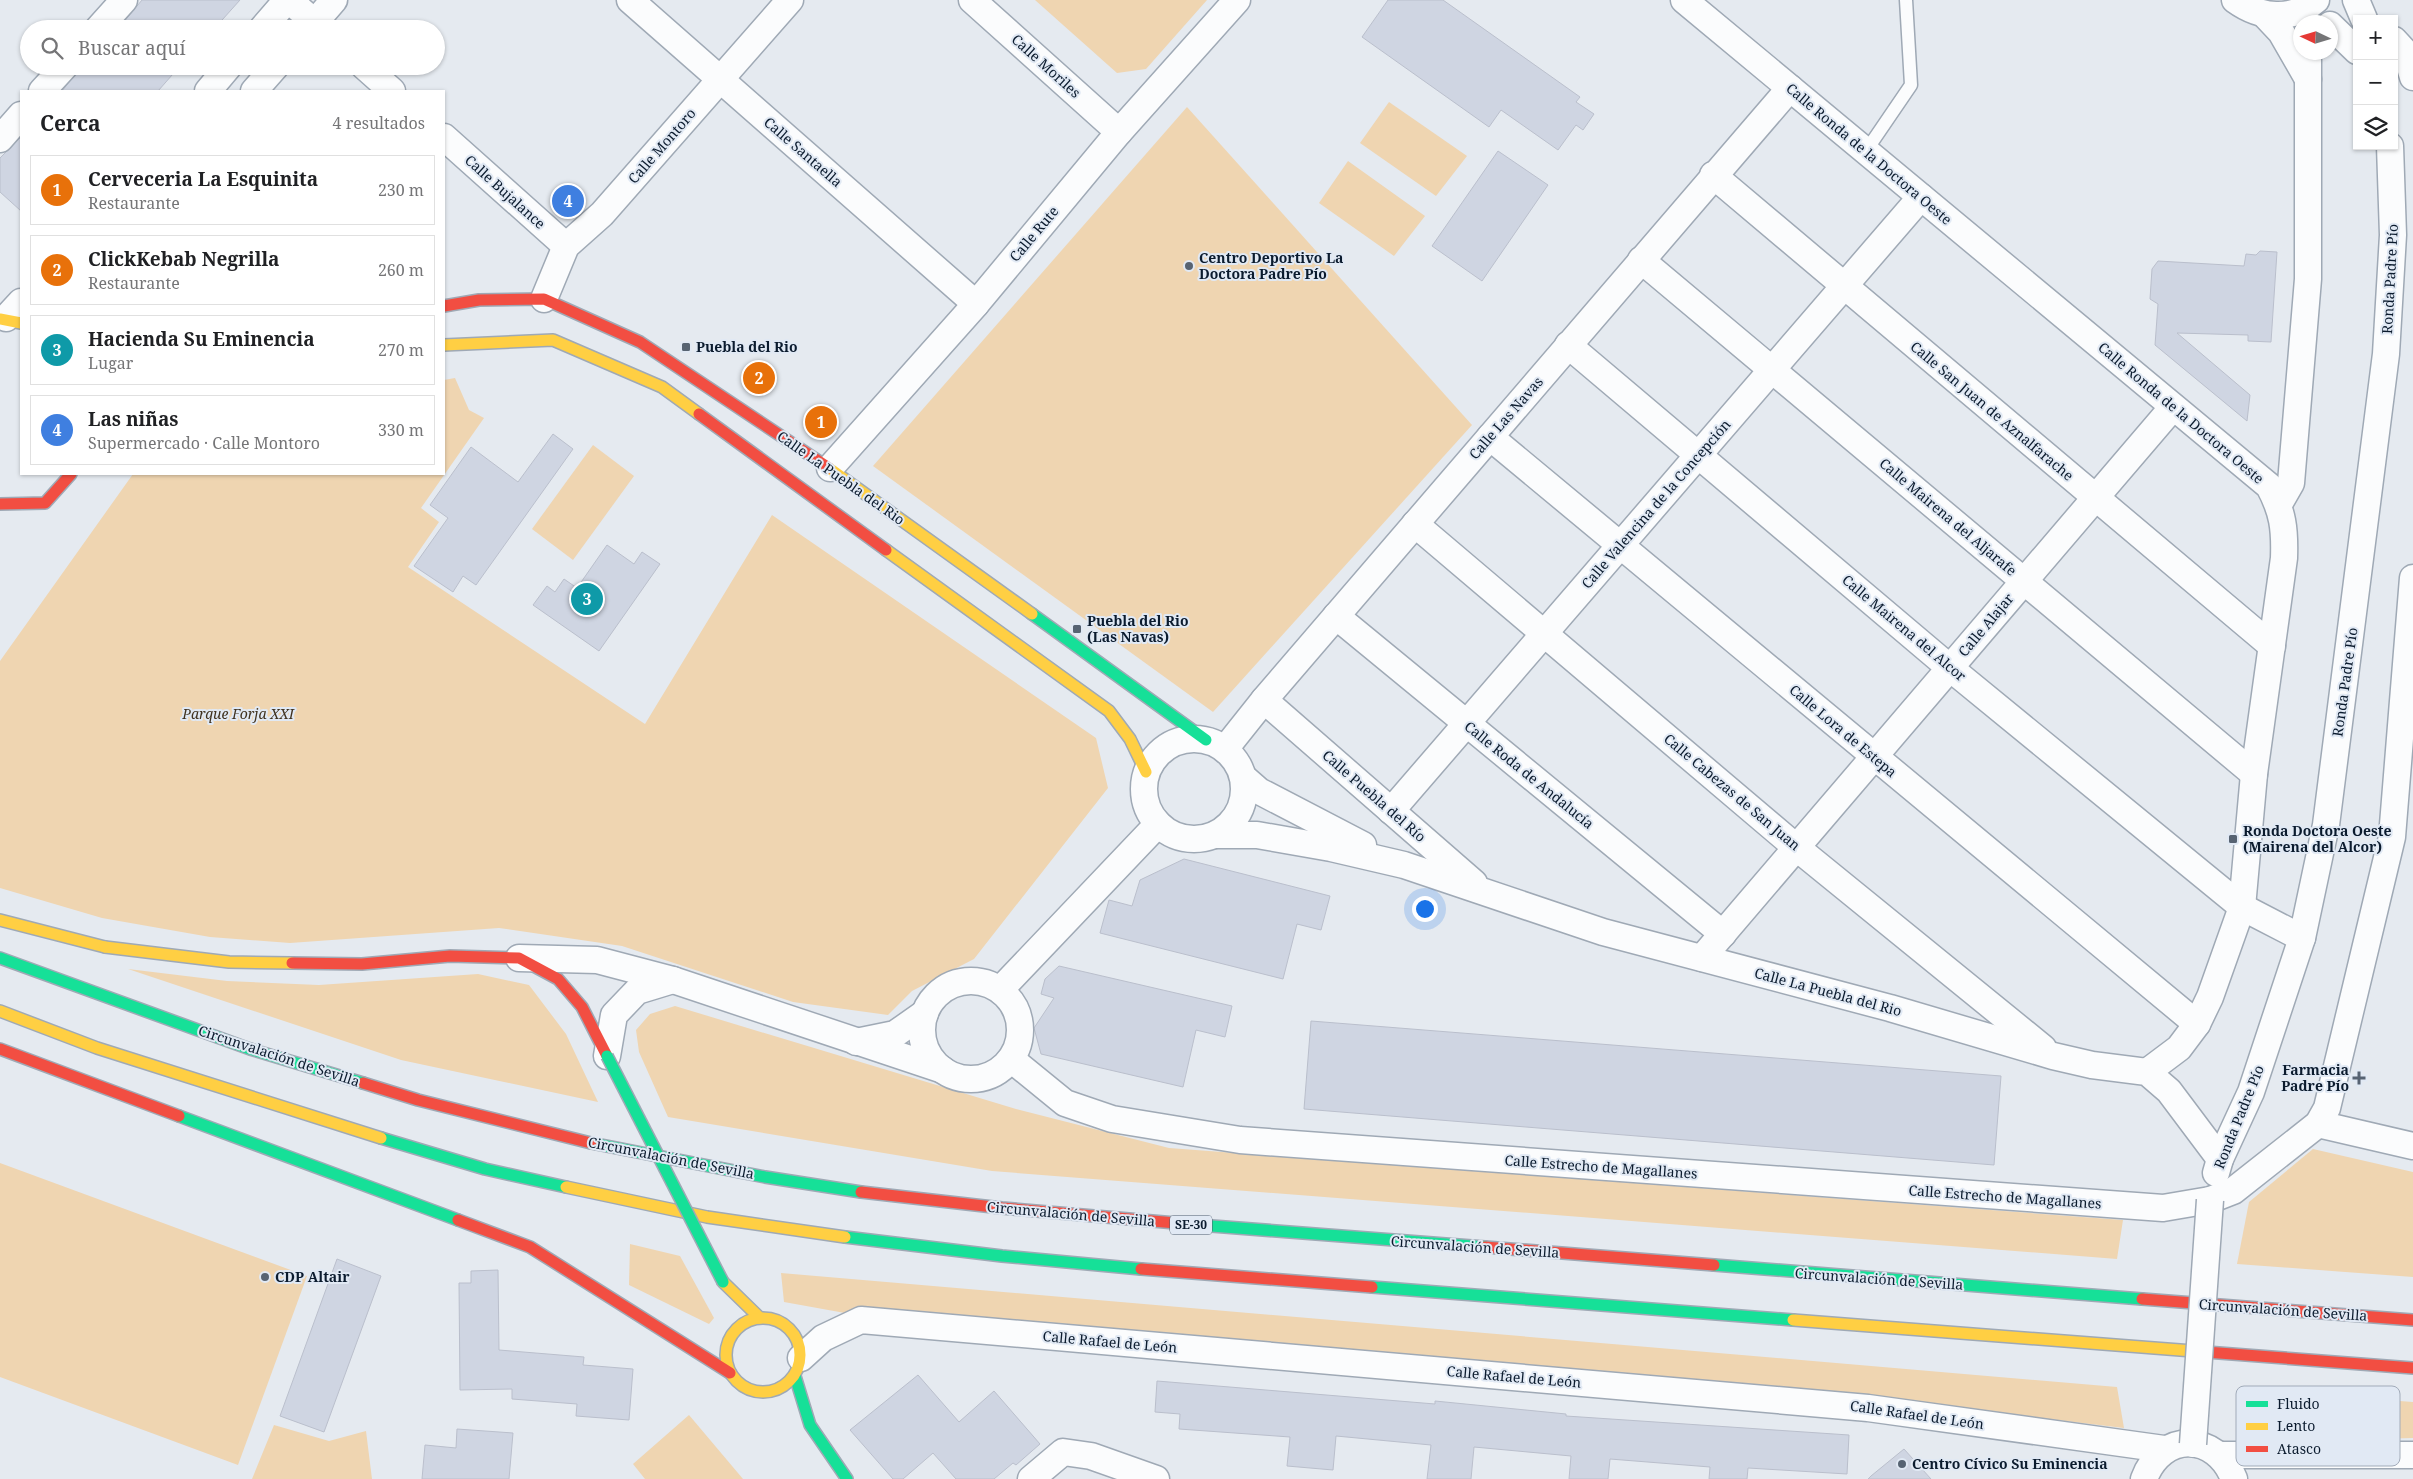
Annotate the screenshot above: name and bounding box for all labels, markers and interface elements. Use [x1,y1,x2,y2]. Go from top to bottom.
north arrow [2293,15,2338,60]
map controls [2353,15,2398,150]
button: + [2353,15,2398,60]
search box [20,20,445,75]
street label: Calle Moriles [1008,30,1085,102]
icon: search [38,34,66,62]
text: Buscar aquí [78,35,186,61]
button: − [2353,60,2398,105]
street label: Calle Ronda de la Doctora Oeste [1782,79,1956,229]
street label: Calle Montoro [624,104,700,187]
button: layers [2353,105,2398,150]
text: Cerca [40,109,101,137]
text: 4 resultados [333,112,425,134]
street label: Calle Santaella [760,112,847,191]
street label: Calle Bujalance [461,150,550,233]
text: Cerveceria La Esquinita [88,166,318,192]
text: 1 [52,179,62,201]
text: 230 m [378,179,424,201]
pin: 4 [552,182,584,220]
text: Restaurante [88,192,180,214]
street label: Calle Rute [1005,202,1062,265]
street label: Ronda Padre Pío [2377,224,2402,334]
text: ClickKebab Negrilla [88,246,280,272]
place label: Centro Deportivo La Doctora Padre Pío [1199,248,1344,283]
text: 2 [52,259,62,281]
text: 260 m [378,259,424,281]
marker: Centro Deportivo La Doctora Padre Pío [1183,260,1195,272]
text: Restaurante [88,272,180,294]
text: Hacienda Su Eminencia [88,326,315,352]
place label: Puebla del Rio [696,337,798,356]
street label: Calle San Juan de Aznalfarache [1907,337,2078,485]
street label: Calle Ronda de la Doctora Oeste [2094,338,2268,488]
text: 3 [52,339,62,361]
text: 270 m [378,339,424,361]
marker: Puebla del Rio [680,341,692,353]
text: Lugar [88,352,133,374]
pin: 2 [743,359,775,397]
street label: Calle Las Navas [1464,372,1547,463]
pin: 1 [805,403,837,441]
text: Las niñas [88,406,178,432]
street label: Calle Valencina de la Concepción [1577,415,1734,592]
text: 4 [52,419,62,441]
text: 330 m [378,419,424,441]
street label: Calle La Puebla del Rio [774,426,909,529]
text: Supermercado · Calle Montoro [88,432,320,454]
street label: Calle Mairena del Aljarafe [1876,454,2021,580]
street label: Calle Mairena del Alcor [1838,570,1971,685]
pin: 3 [571,580,603,618]
street label: Calle Alajar [1954,589,2018,660]
place label: Puebla del Rio (Las Navas) [1087,611,1189,646]
marker: Puebla del Rio (Las Navas) [1071,623,1083,635]
street label: Ronda Padre Pío [2327,626,2362,738]
street label: Calle Lora de Estepa [1786,680,1901,781]
park label: Parque Forja XXI [181,704,295,723]
street label: Calle Roda de Andalucía [1461,716,1598,833]
street label: Calle Cabezas de San Juan [1660,729,1805,854]
street label: Calle Puebla del Río [1319,745,1430,846]
place label: Ronda Doctora Oeste (Mairena del Alcor) [2243,821,2392,856]
marker: Ronda Doctora Oeste (Mairena del Alcor) [2227,833,2239,845]
your location [1412,896,1438,922]
street label: Calle La Puebla del Rio [1752,963,1904,1020]
street label: Circunvalación de Sevilla [196,1020,362,1091]
place label: Farmacia Padre Pío [2281,1060,2349,1095]
street label: Ronda Padre Pío [2209,1062,2268,1171]
marker: Farmacia Padre Pío [2353,1072,2365,1084]
street label: Circunvalación de Sevilla [586,1132,756,1183]
street label: Calle Estrecho de Magallanes [1504,1150,1698,1183]
street label: Calle Estrecho de Magallanes [1908,1180,2102,1213]
street label: Circunvalación de Sevilla [986,1197,1156,1230]
road number: SE-30 [1170,1216,1212,1234]
street label: Circunvalación de Sevilla [1390,1231,1560,1262]
street label: Circunvalación de Sevilla [1794,1263,1964,1294]
place label: CDP Altair [275,1267,350,1286]
marker: CDP Altair [259,1271,271,1283]
street label: Circunvalación de Sevilla [2198,1294,2368,1325]
street label: Calle Rafael de León [1042,1326,1178,1357]
street label: Calle Rafael de León [1446,1361,1582,1392]
legend [2236,1386,2400,1466]
text: Fluido [2277,1394,2320,1413]
street label: Calle Rafael de León [1849,1396,1985,1433]
text: Lento [2277,1416,2315,1435]
text: Atasco [2277,1439,2321,1458]
place label: Centro Cívico Su Eminencia [1912,1454,2108,1473]
marker: Centro Cívico Su Eminencia [1896,1458,1908,1470]

